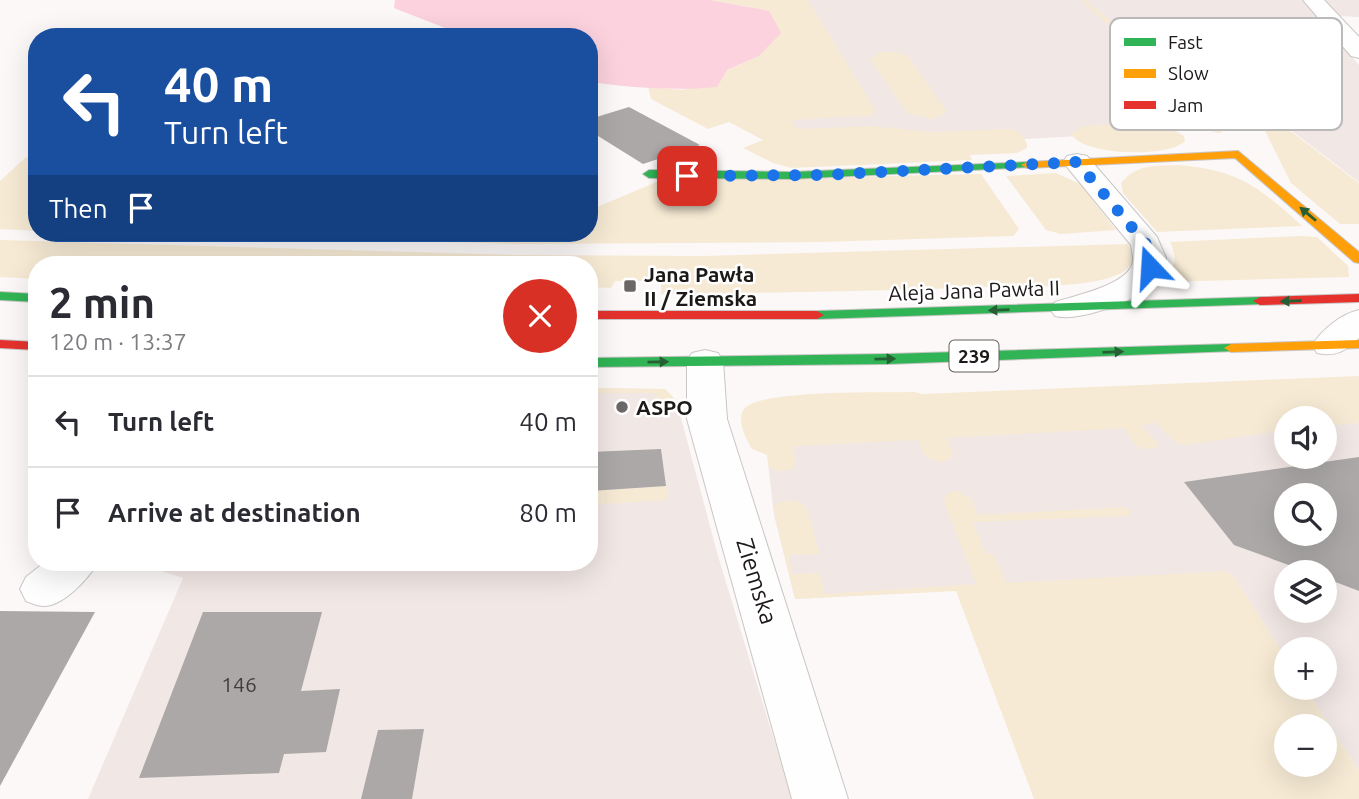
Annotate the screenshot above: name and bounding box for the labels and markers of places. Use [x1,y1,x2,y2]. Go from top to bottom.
pin [657,146,717,206]
place label: Jana Pawła II / Ziemska [644,262,757,310]
marker: Jana Pawła II / Ziemska [622,278,638,294]
place label: ASPO [636,395,693,419]
marker: ASPO [614,399,630,415]

